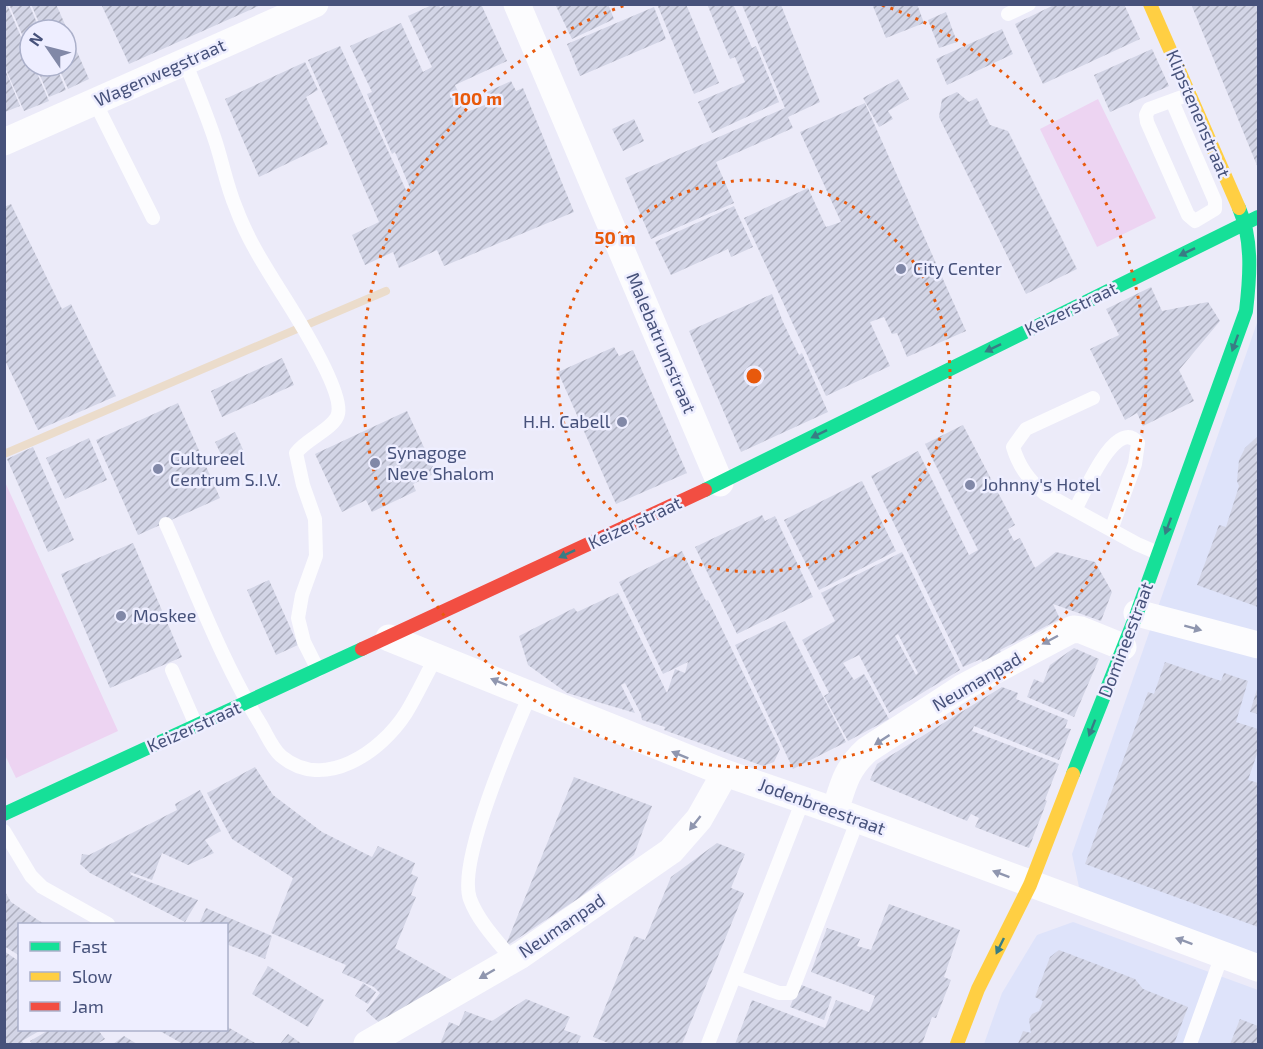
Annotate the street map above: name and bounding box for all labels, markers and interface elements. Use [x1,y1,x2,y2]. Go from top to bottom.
north arrow [18,18,78,78]
text: N [24,29,46,49]
street label: Wagenwegstraat [91,33,229,111]
street label: Klipstenenstraat [1162,46,1236,181]
text: 100 m [452,87,502,109]
text: 50 m [594,226,636,248]
one-way arrow [1179,248,1196,257]
place label: City Center [913,257,1002,279]
marker: City Center [894,262,908,276]
street label: Malebatrumstraat [622,269,702,416]
street label: Keizerstraat [1021,276,1121,340]
one-way arrow [1229,334,1239,352]
one-way arrow [985,343,1002,352]
centre of rings [744,366,764,386]
place label: H.H. Cabell [523,410,611,432]
marker: H.H. Cabell [615,415,629,429]
one-way arrow [810,430,827,439]
place label: Synagoge Neve Shalom [387,441,494,484]
place label: Cultureel Centrum S.I.V. [170,447,281,490]
marker: Synagoge Neve Shalom [368,456,382,470]
marker: Cultureel Centrum S.I.V. [151,462,165,476]
place label: Johnny's Hotel [982,473,1101,495]
marker: Johnny's Hotel [963,478,977,492]
street label: Keizerstraat [584,491,685,553]
one-way arrow [1163,517,1173,535]
one-way arrow [558,550,575,559]
street label: Domineestraat [1093,579,1157,701]
place label: Moskee [133,604,196,626]
marker: Moskee [114,609,128,623]
one-way arrow [1184,623,1203,633]
one-way arrow [1041,635,1058,645]
street label: Neumanpad [928,647,1025,716]
one-way arrow [490,677,508,687]
street label: Keizerstraat [143,696,244,757]
one-way arrow [1087,719,1096,737]
one-way arrow [875,734,891,746]
one-way arrow [671,750,689,759]
street label: Jodenbreestraat [756,773,889,839]
one-way arrow [688,815,701,831]
one-way arrow [992,868,1010,878]
street label: Neumanpad [514,888,609,962]
legend [18,923,228,1031]
text: Fast [72,935,107,957]
one-way arrow [1175,936,1193,946]
one-way arrow [995,938,1005,955]
text: Slow [72,965,113,987]
one-way arrow [478,969,495,979]
text: Jam [72,995,104,1017]

